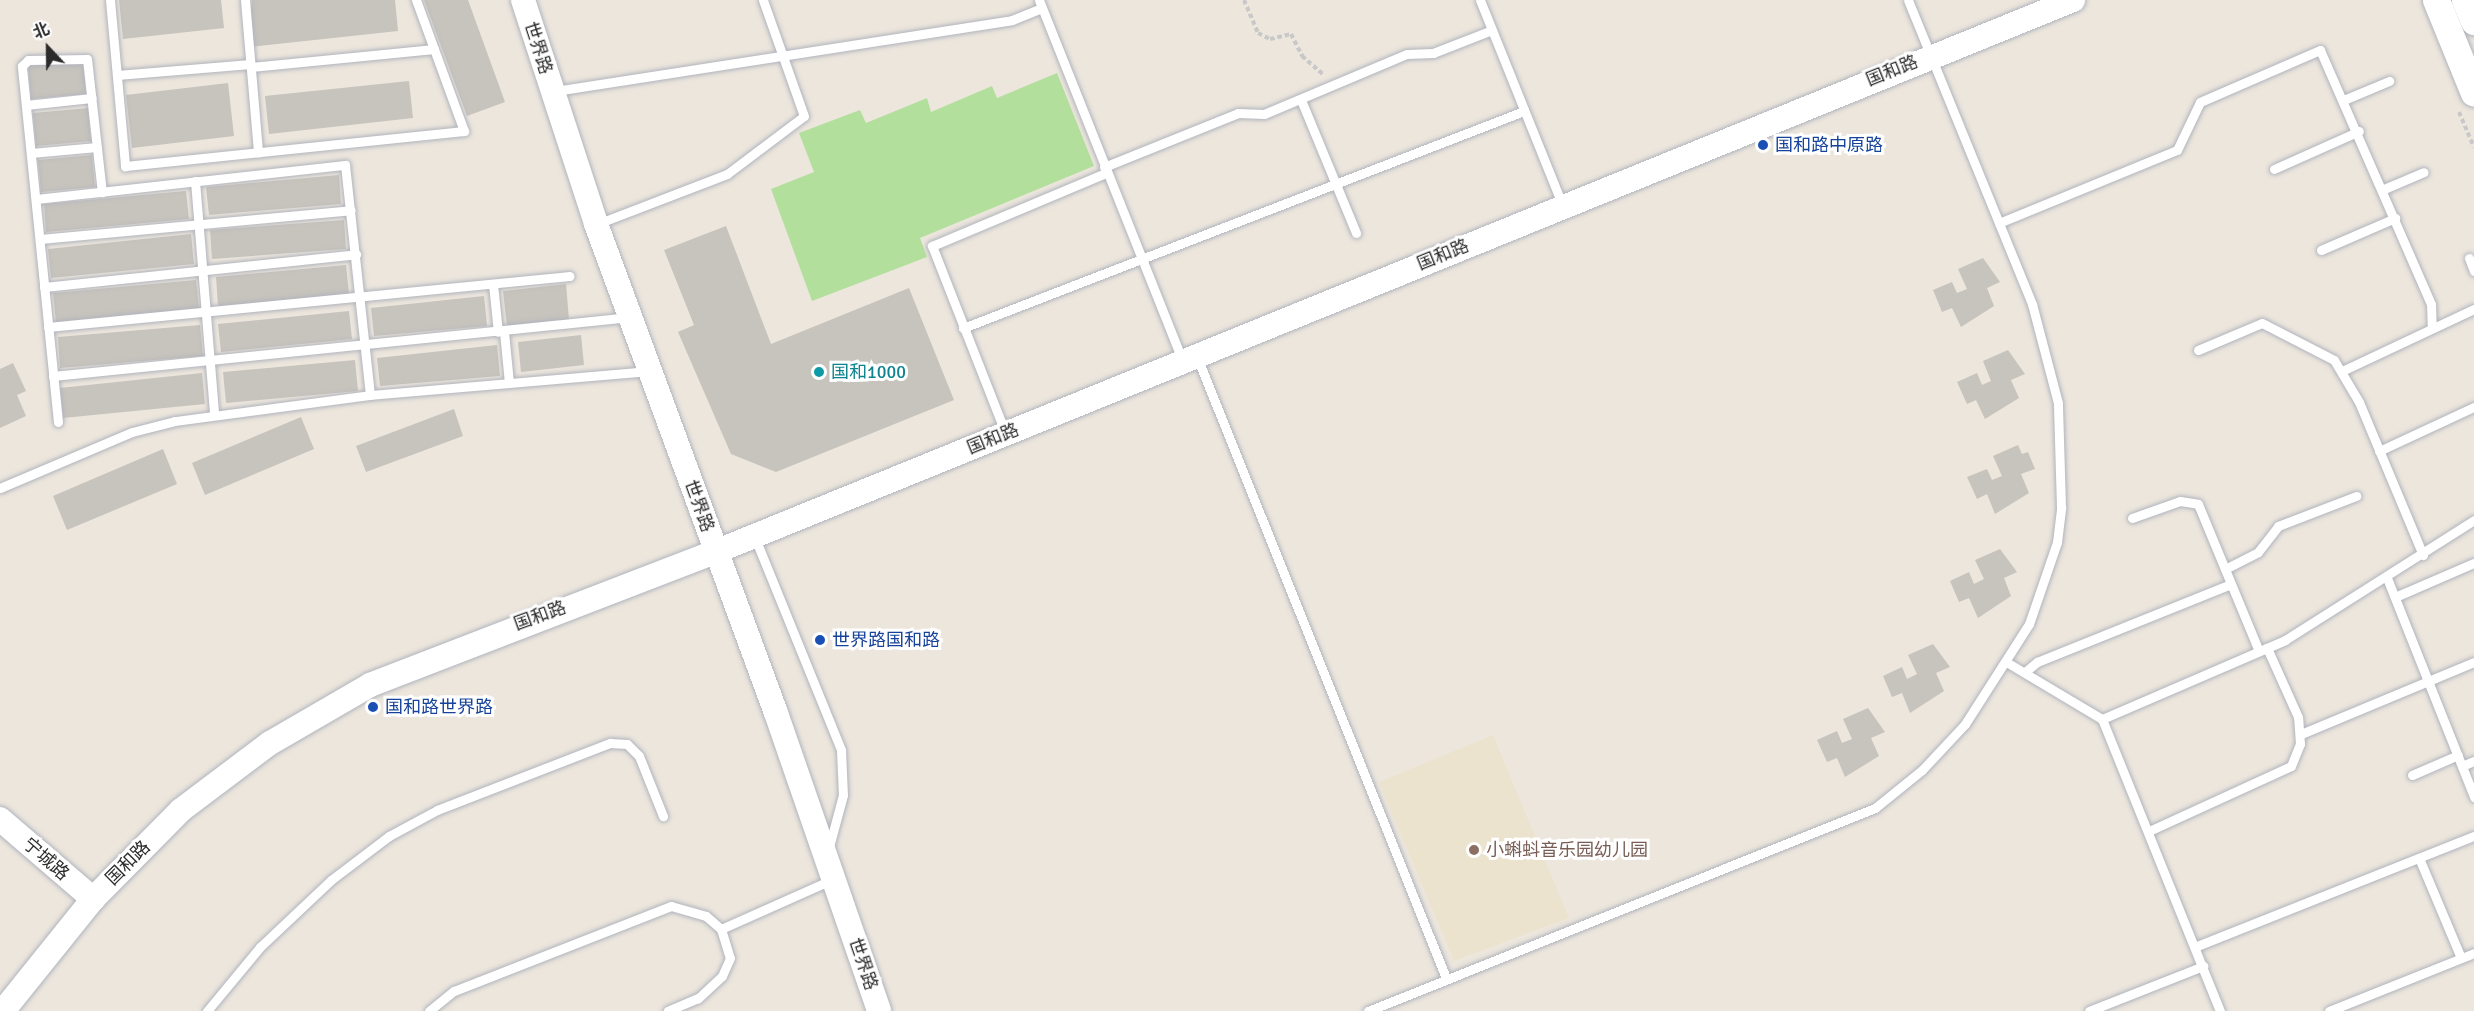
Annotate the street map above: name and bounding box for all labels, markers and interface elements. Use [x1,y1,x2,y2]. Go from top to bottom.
north arrow [18,18,78,78]
text: 北 [30,19,52,44]
street label: 世界路 [519,19,557,77]
street label: 国和路 [1863,51,1921,91]
place label: 国和路中原路 [1775,134,1883,156]
marker: 国和路中原路 [1756,138,1770,152]
street label: 国和路 [1414,235,1472,275]
place label: 国和1000 [831,361,906,383]
marker: 国和1000 [812,365,826,379]
street label: 国和路 [964,419,1022,459]
street label: 世界路 [680,477,718,535]
street label: 国和路 [511,597,569,635]
place label: 世界路国和路 [832,629,940,651]
marker: 世界路国和路 [813,633,827,647]
place label: 国和路世界路 [385,696,493,718]
marker: 国和路世界路 [366,700,380,714]
street label: 宁城路 [19,833,73,885]
street label: 国和路 [101,836,155,890]
place label: 小蝌蚪音乐园幼儿园 [1486,839,1648,861]
marker: 小蝌蚪音乐园幼儿园 [1467,843,1481,857]
street label: 世界路 [844,935,882,993]

